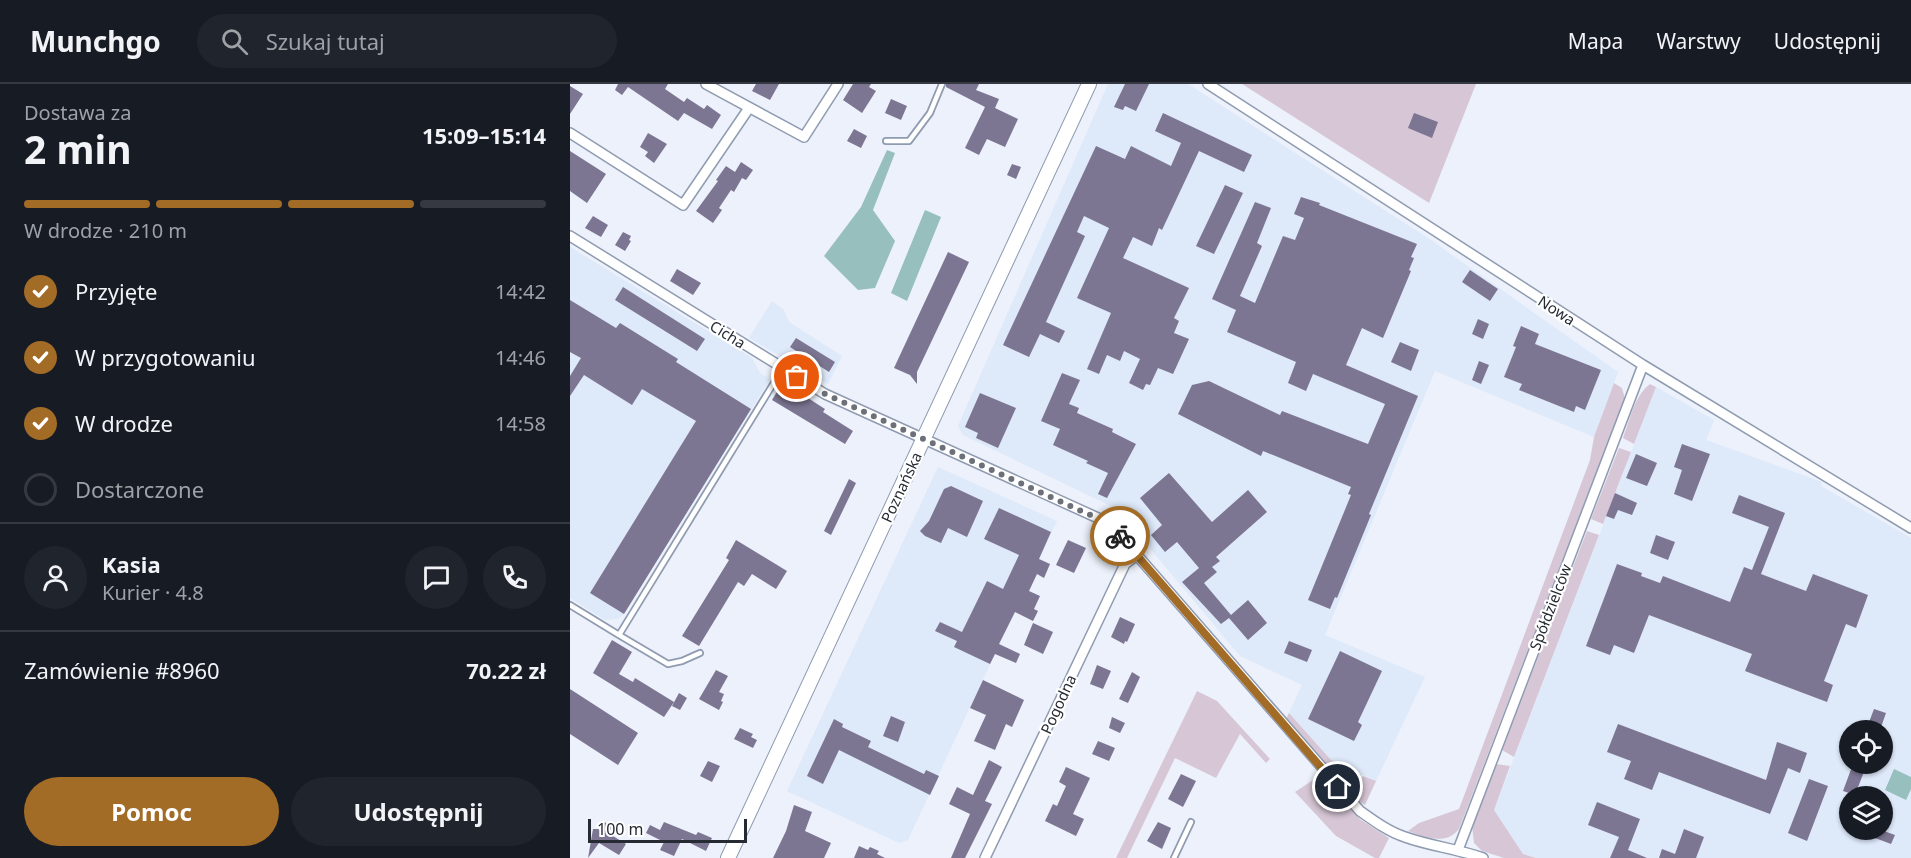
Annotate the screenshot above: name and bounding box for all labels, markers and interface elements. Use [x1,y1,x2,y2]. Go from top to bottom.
search box [197,14,617,68]
text: Munchgo [30,22,161,60]
icon: search [218,25,251,58]
text: Szukaj tutaj [266,26,385,56]
text: Mapa [1568,27,1623,55]
text: Warstwy [1656,27,1741,55]
text: Udostępnij [1774,27,1881,55]
text: Dostawa za [24,99,131,126]
text: 15:09–15:14 [422,120,546,150]
text: 2 min [24,122,131,175]
text: W drodze · 210 m [24,217,187,244]
icon: check [24,275,57,308]
text: Przyjęte [75,276,157,306]
text: 14:42 [495,278,546,305]
street label: Nowa [1535,291,1579,329]
street label: Cicha [706,315,750,353]
icon: check [24,341,57,374]
text: W przygotowaniu [75,342,256,372]
text: 14:46 [495,344,546,371]
pin [771,351,822,402]
icon: bag [780,360,813,393]
icon: check [24,407,57,440]
text: W drodze [75,408,173,438]
text: 14:58 [495,410,546,437]
street label: Poznańska [876,449,926,525]
text: Dostarczone [75,474,204,504]
courier [1090,506,1150,566]
icon: bike [1104,520,1137,553]
button: person [24,546,87,609]
button: chat [405,546,468,609]
button: phone [483,546,546,609]
text: Kasia [102,549,161,579]
street label: Spółdzielców [1524,561,1576,653]
text: Kurier · 4.8 [102,579,204,606]
text: Zamówienie #8960 [24,655,220,685]
text: 70.22 zł [466,655,546,685]
street label: Pogodna [1036,671,1080,737]
map controls [1839,720,1893,840]
button: locate [1839,720,1893,774]
pin [1312,761,1363,812]
icon: home [1321,770,1354,803]
button: Pomoc [24,777,279,846]
button: Udostępnij [291,777,546,846]
button: layers [1839,786,1893,840]
scale bar [588,816,747,844]
text: 100 m [597,818,644,840]

